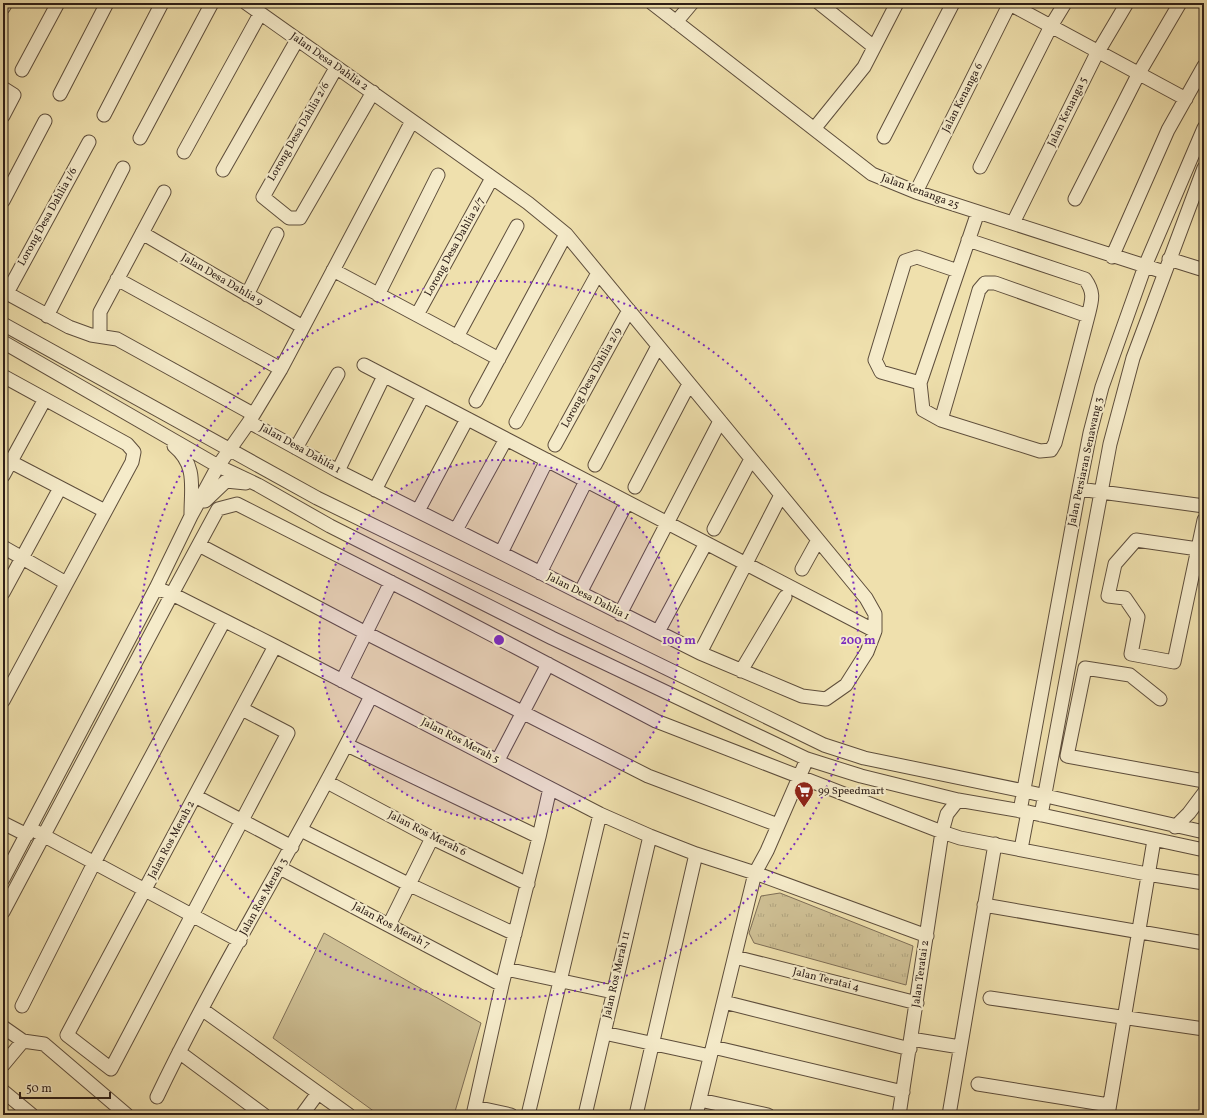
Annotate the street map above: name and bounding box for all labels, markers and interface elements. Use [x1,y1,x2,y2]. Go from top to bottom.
street label: Jalan Desa Dahlia 2 [287,29,371,95]
street label: Jalan Kenanga 6 [939,60,987,135]
street label: Jalan Kenanga 5 [1045,75,1091,149]
street label: Lorong Desa Dahlia 2/6 [265,79,334,184]
street label: Lorong Desa Dahlia 1/6 [15,165,82,269]
street label: Jalan Kenanga 25 [879,171,961,213]
street label: Lorong Desa Dahlia 2/7 [421,194,489,300]
street label: Jalan Desa Dahlia 9 [178,250,266,310]
street label: Lorong Desa Dahlia 2/9 [558,325,626,431]
street label: Jalan Persiaran Senawang 3 [1065,396,1107,528]
street label: Jalan Desa Dahlia 1 [257,420,343,478]
street label: Jalan Desa Dahlia 1 [544,570,632,624]
centre of rings [492,633,506,647]
text: 100 m [662,633,696,649]
text: 200 m [840,633,876,649]
street label: Jalan Ros Merah 5 [418,715,502,767]
supermarket icon: 99 Speedmart [793,780,815,808]
place label: 99 Speedmart [818,784,885,799]
street label: Jalan Ros Merah 2 [145,798,199,882]
street label: Jalan Ros Merah 6 [385,808,469,860]
street label: Jalan Ros Merah 3 [236,855,292,938]
street label: Jalan Ros Merah 7 [349,899,433,953]
street label: Jalan Ros Merah 11 [600,930,634,1020]
street label: Jalan Teratai 2 [909,939,933,1009]
street label: Jalan Teratai 4 [791,964,861,996]
scale bar [20,1074,110,1100]
text: 50 m [26,1081,52,1097]

